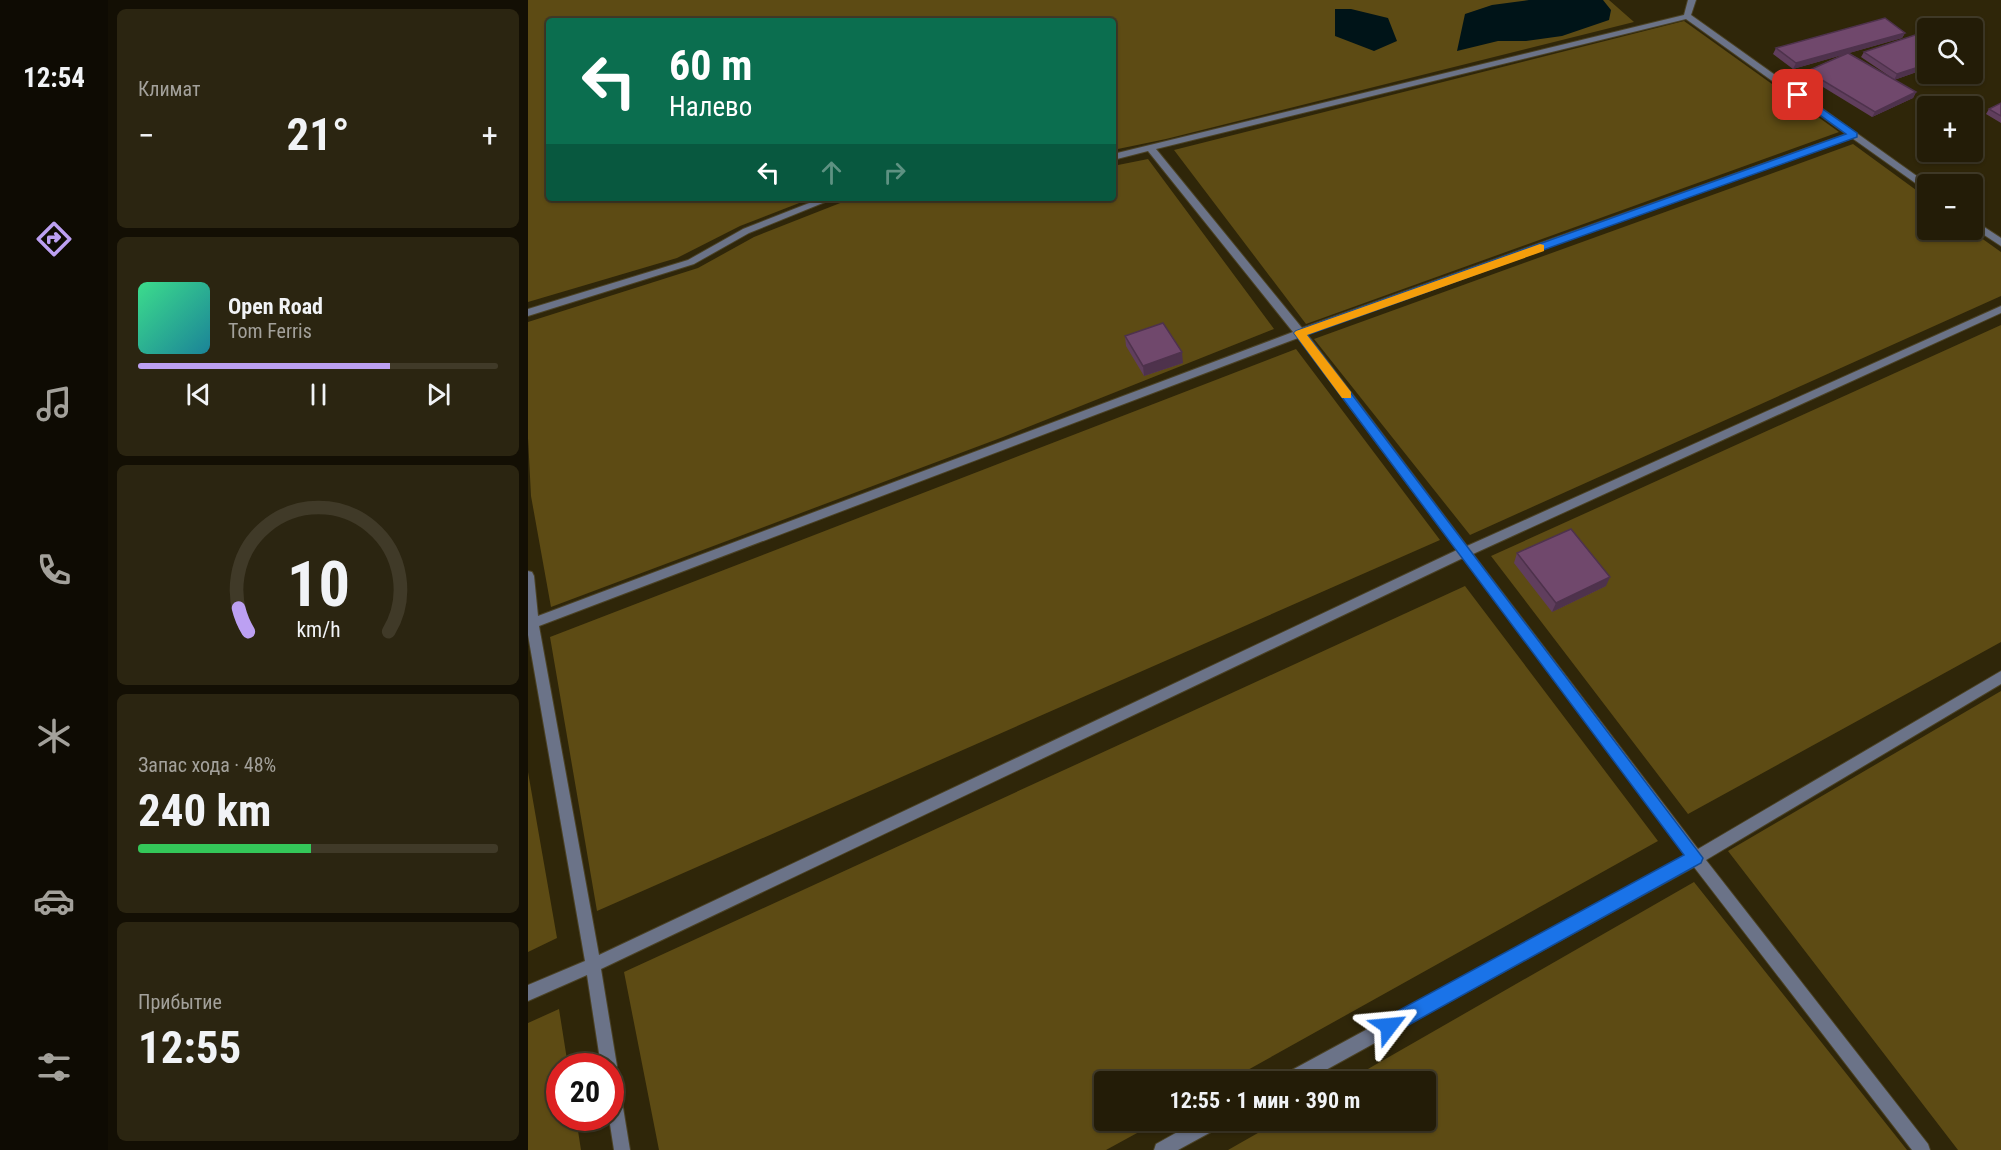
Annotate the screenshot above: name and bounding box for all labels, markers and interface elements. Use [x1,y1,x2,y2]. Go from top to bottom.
map controls [1917,18,1983,240]
button: search [1917,18,1983,84]
text: 60 m [669,41,752,90]
icon: left [570,42,648,120]
text: 12:54 [23,62,85,94]
pin [1772,69,1823,120]
text: Климат [138,77,200,101]
icon: arrive [1781,78,1814,111]
text: Налево [669,91,752,123]
button: + [1917,96,1983,162]
text: 21° [287,108,350,161]
text: − [138,116,155,155]
text: + [482,116,498,155]
icon: left [752,156,785,189]
icon: ahead [815,156,848,189]
icon: right [878,156,911,189]
button: − [1917,174,1983,240]
icon: directions [33,218,75,260]
text: Open Road [228,294,323,319]
text: Tom Ferris [228,319,312,343]
icon: previous [182,378,215,411]
icon: pause [302,378,335,411]
icon: next [422,378,455,411]
icon: music [33,383,75,425]
text: 10 [286,548,350,621]
icon: phone [33,549,75,591]
text: km/h [296,617,340,642]
icon: climate [33,715,75,757]
text: Запас хода · 48% [138,753,276,777]
text: 240 km [138,784,271,837]
icon: car [33,880,75,922]
text: Прибытие [138,990,222,1014]
position arrow [1357,994,1421,1058]
text: 12:55 [138,1021,241,1074]
icon: filters [33,1046,75,1088]
speed limit sign: 20 [546,1053,624,1131]
text: 12:55 · 1 мин · 390 m [1170,1088,1360,1113]

